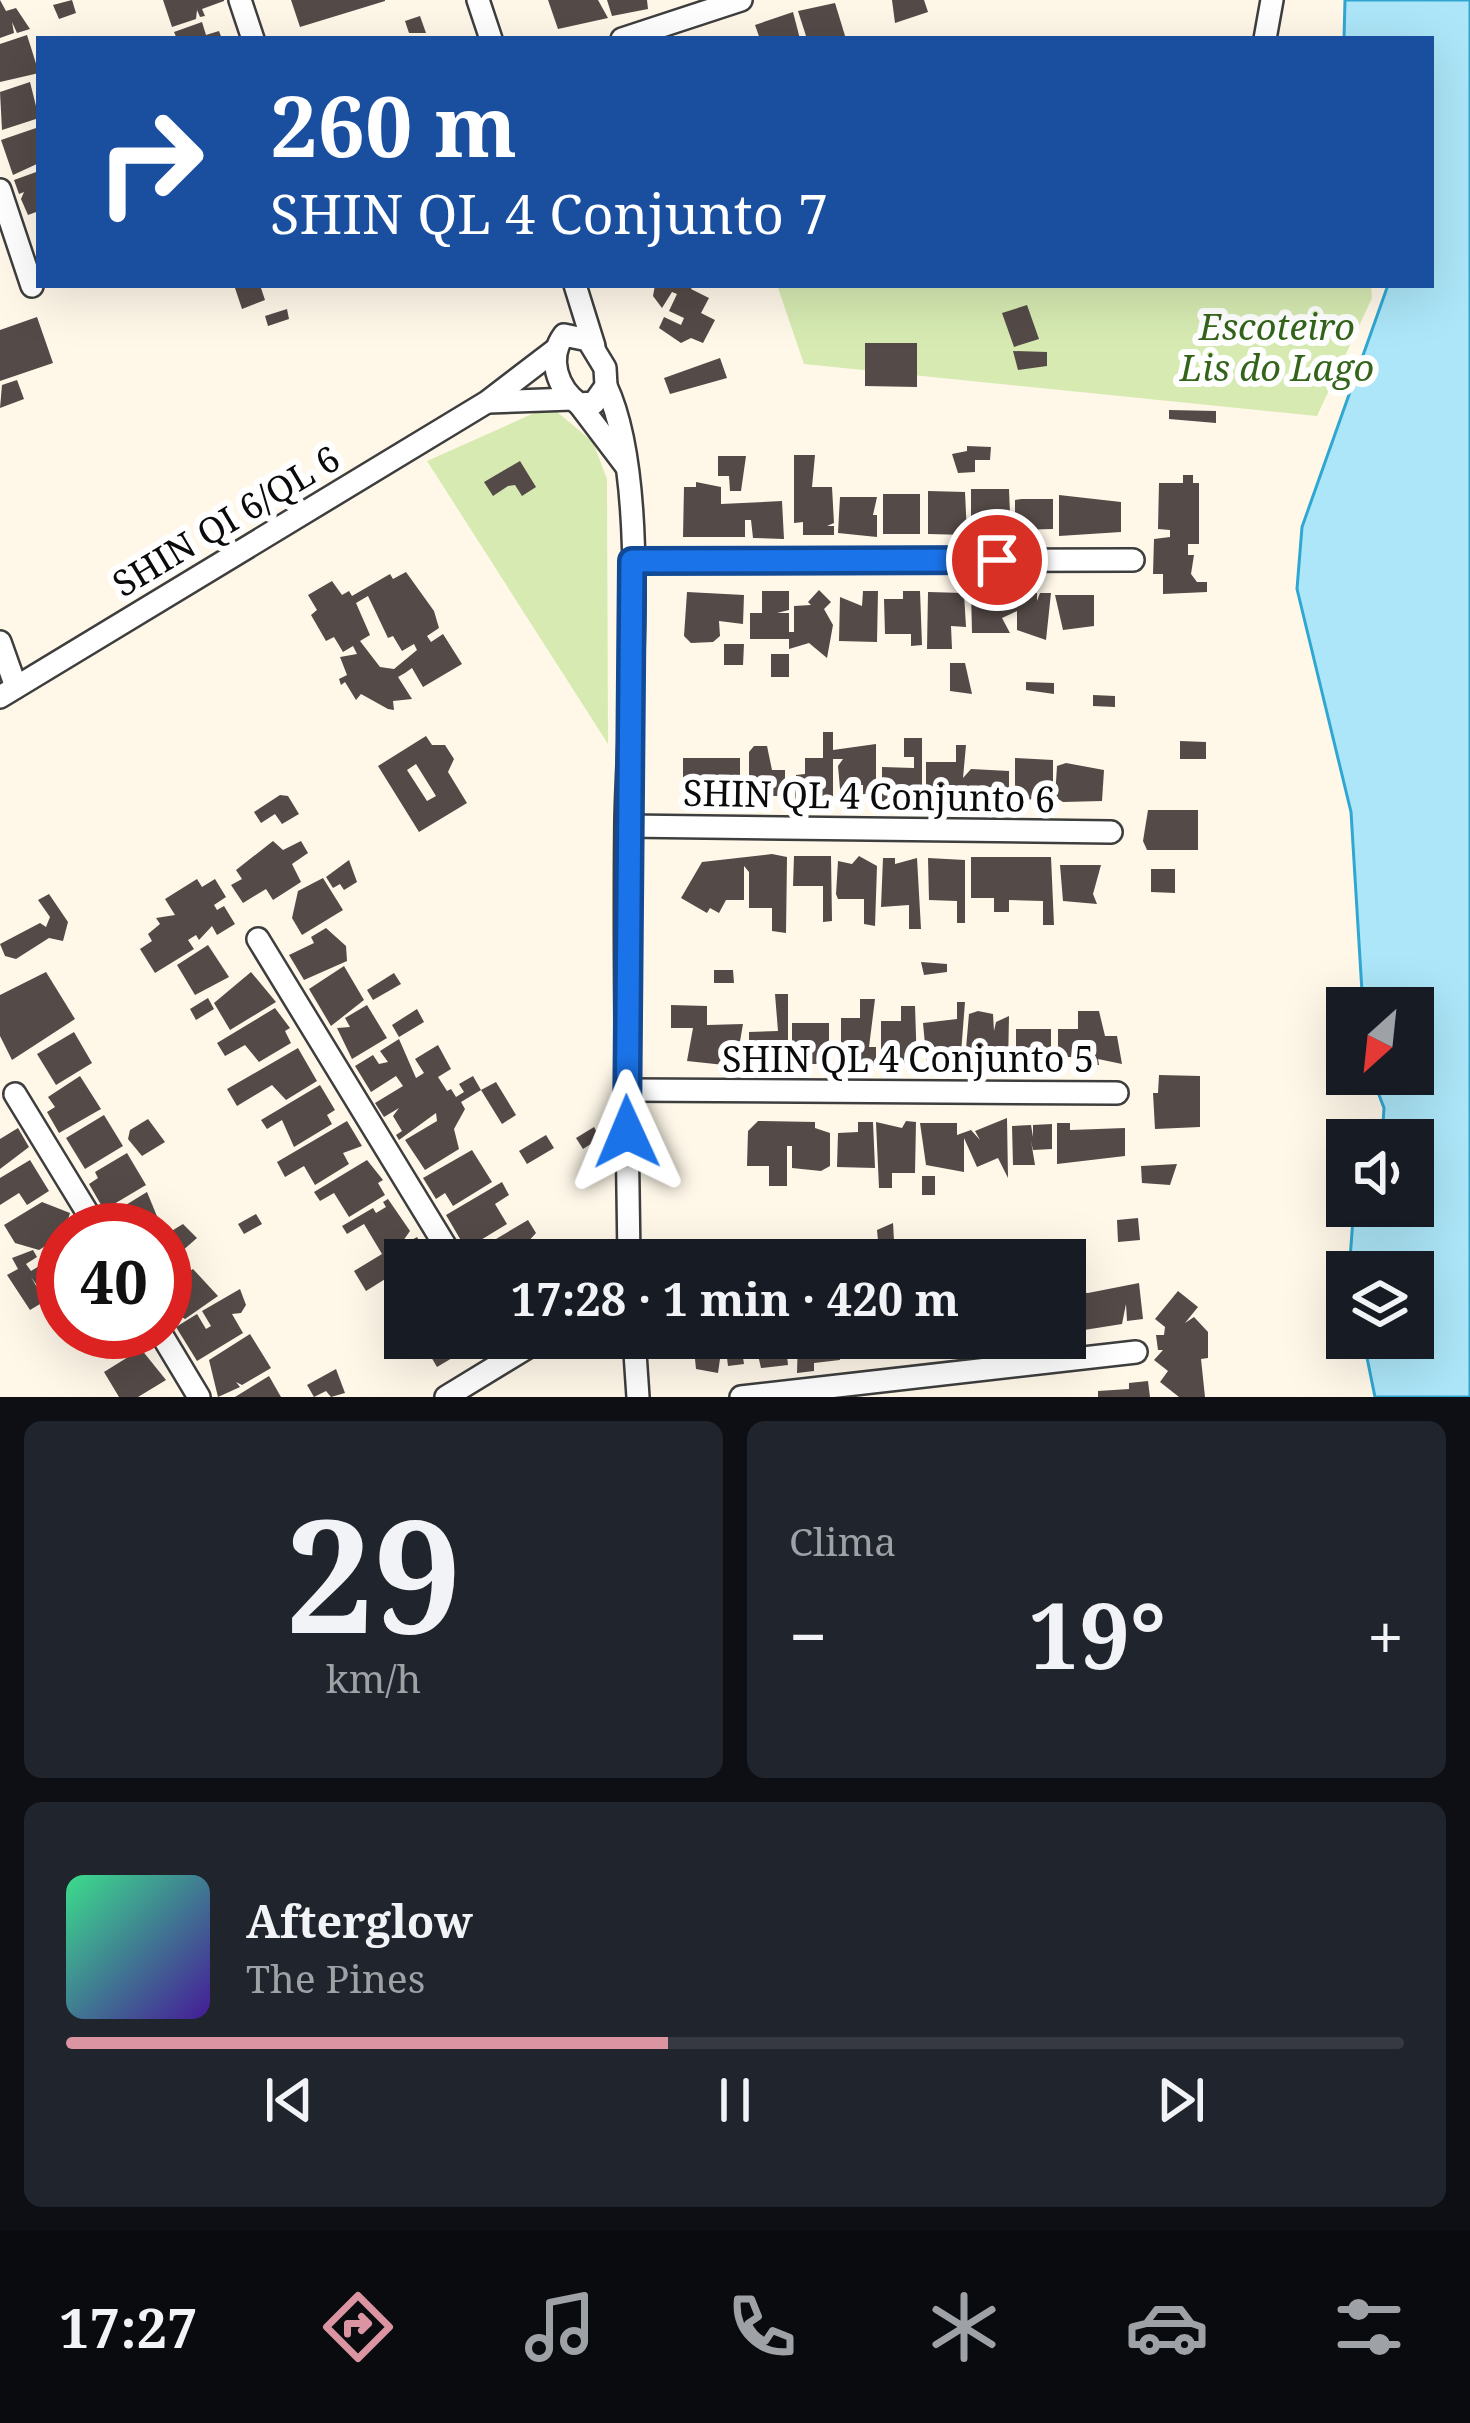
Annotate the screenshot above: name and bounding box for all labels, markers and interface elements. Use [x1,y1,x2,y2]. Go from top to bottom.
text: 260 m [270,67,517,182]
icon: right [72,84,228,240]
text: SHIN QL 4 Conjunto 7 [270,176,828,250]
park label: Escoteiro Lis do Lago [1179,302,1374,392]
street label: SHIN QI 6/QL 6 [103,433,348,608]
pin [946,509,1048,611]
icon: arrive [964,527,1030,593]
street label: SHIN QL 4 Conjunto 6 [683,768,1055,823]
north arrow [1326,987,1434,1095]
map controls [1326,987,1434,1359]
street label: SHIN QL 4 Conjunto 5 [722,1034,1094,1083]
position arrow [564,1069,690,1195]
button: sound [1326,1119,1434,1227]
speed limit sign: 40 [36,1203,192,1359]
button: layers [1326,1251,1434,1359]
text: 17:28 · 1 min · 420 m [511,1268,959,1329]
text: 29 [285,1466,462,1679]
text: Clima [789,1514,896,1567]
text: 19° [1028,1573,1166,1695]
text: − [789,1590,827,1680]
text: + [1367,1590,1404,1680]
text: km/h [326,1651,421,1704]
text: Afterglow [246,1890,473,1951]
text: The Pines [246,1951,425,2004]
icon: previous [256,2067,322,2133]
icon: pause [702,2067,768,2133]
icon: next [1148,2067,1214,2133]
icon: directions [316,2285,400,2369]
icon: music [518,2285,602,2369]
icon: phone [720,2285,804,2369]
icon: climate [922,2285,1006,2369]
icon: car [1125,2285,1209,2369]
icon: filters [1327,2285,1411,2369]
text: 17:27 [59,2290,198,2364]

